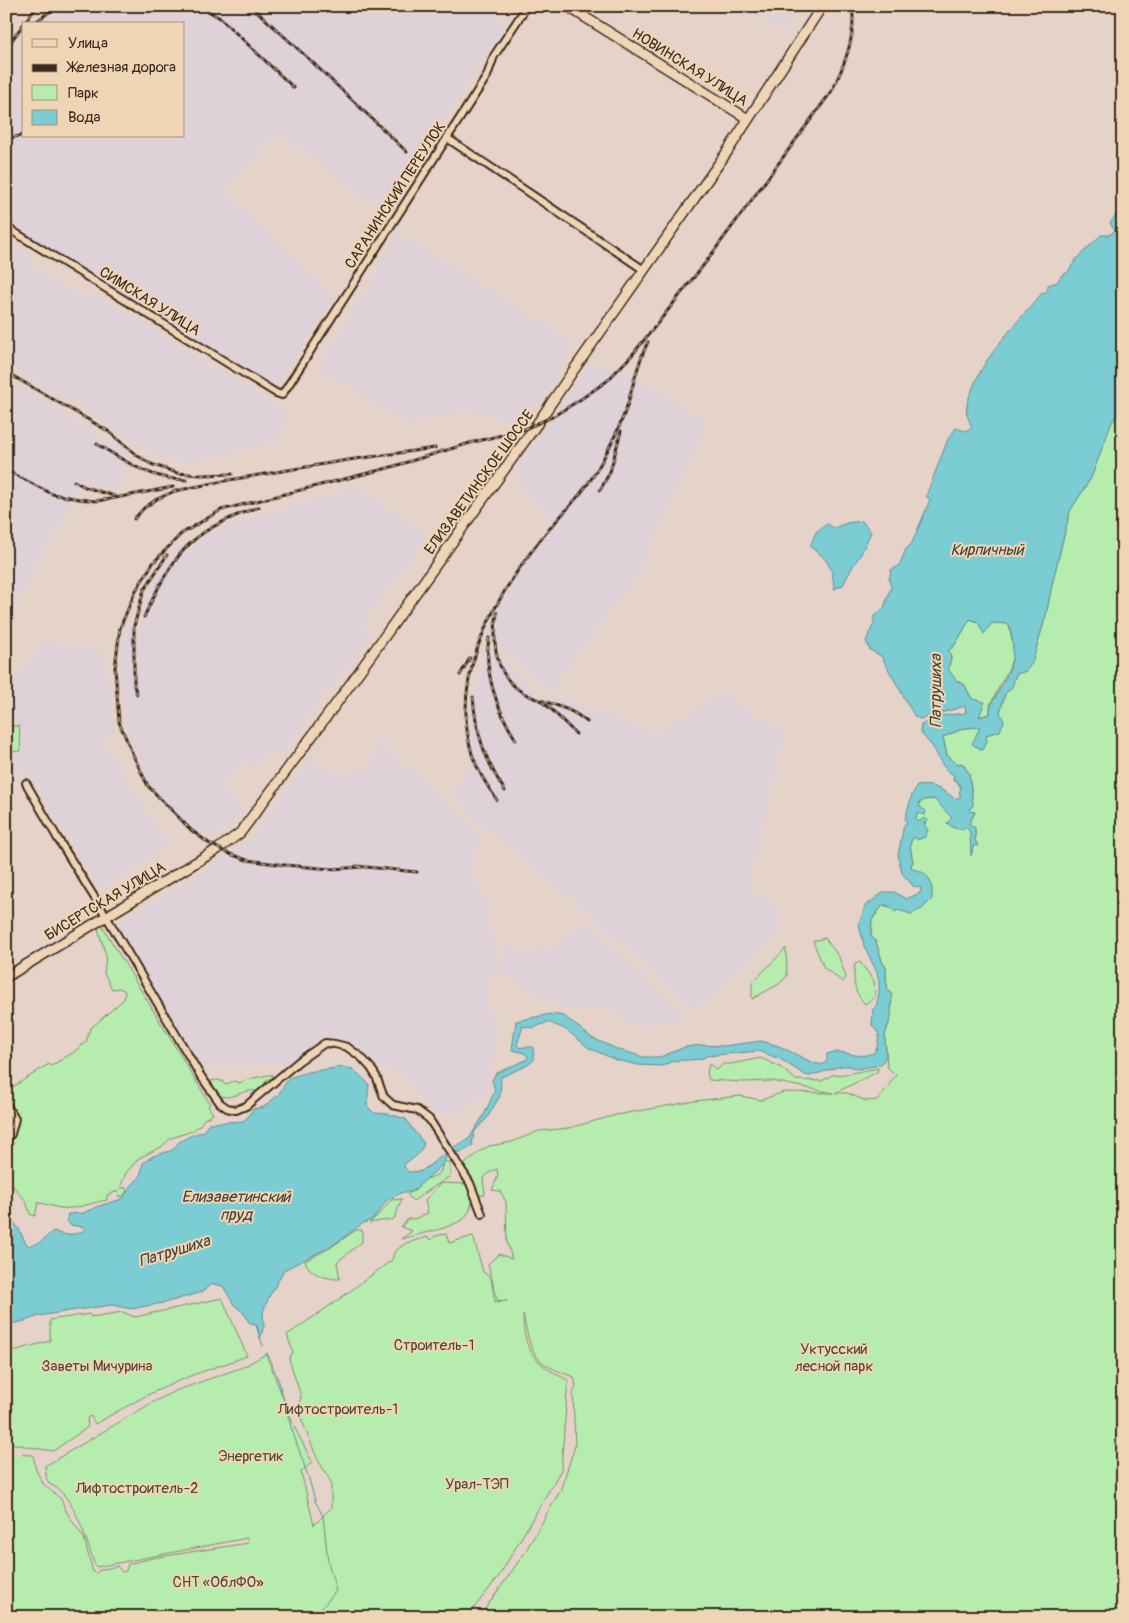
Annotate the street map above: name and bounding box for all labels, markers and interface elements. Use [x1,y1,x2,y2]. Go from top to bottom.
legend [22,22,185,138]
street label: НОВИНСКАЯ УЛИЦА [628,24,751,111]
text: Улица [68,34,108,53]
text: Железная дорога [66,58,176,77]
text: Парк [68,84,99,103]
text: Вода [68,108,101,127]
street label: САРАНИНСКИЙ ПЕРЕУЛОК [341,118,450,272]
street label: СИМСКАЯ УЛИЦА [96,263,204,340]
street label: ЕЛИЗАВЕТИНСКОЕ ШОССЕ [421,406,538,558]
water label: Кирпичный [950,540,1025,560]
water label: Патрушиха [926,653,946,728]
street label: БИСЕРТСКАЯ УЛИЦА [41,858,169,945]
water label: Елизаветинский пруд [181,1187,292,1225]
water label: Патрушиха [136,1230,214,1271]
park label: Строитель-1 [394,1336,474,1355]
park label: Уктусский лесной парк [795,1340,873,1376]
park label: Заветы Мичурина [42,1357,152,1376]
park label: Лифтостроитель-1 [277,1400,398,1419]
park label: Энергетик [218,1447,284,1466]
park label: Урал-ТЭП [445,1475,509,1494]
park label: Лифтостроитель-2 [75,1479,198,1498]
park label: СНТ «ОблФО» [173,1573,264,1592]

